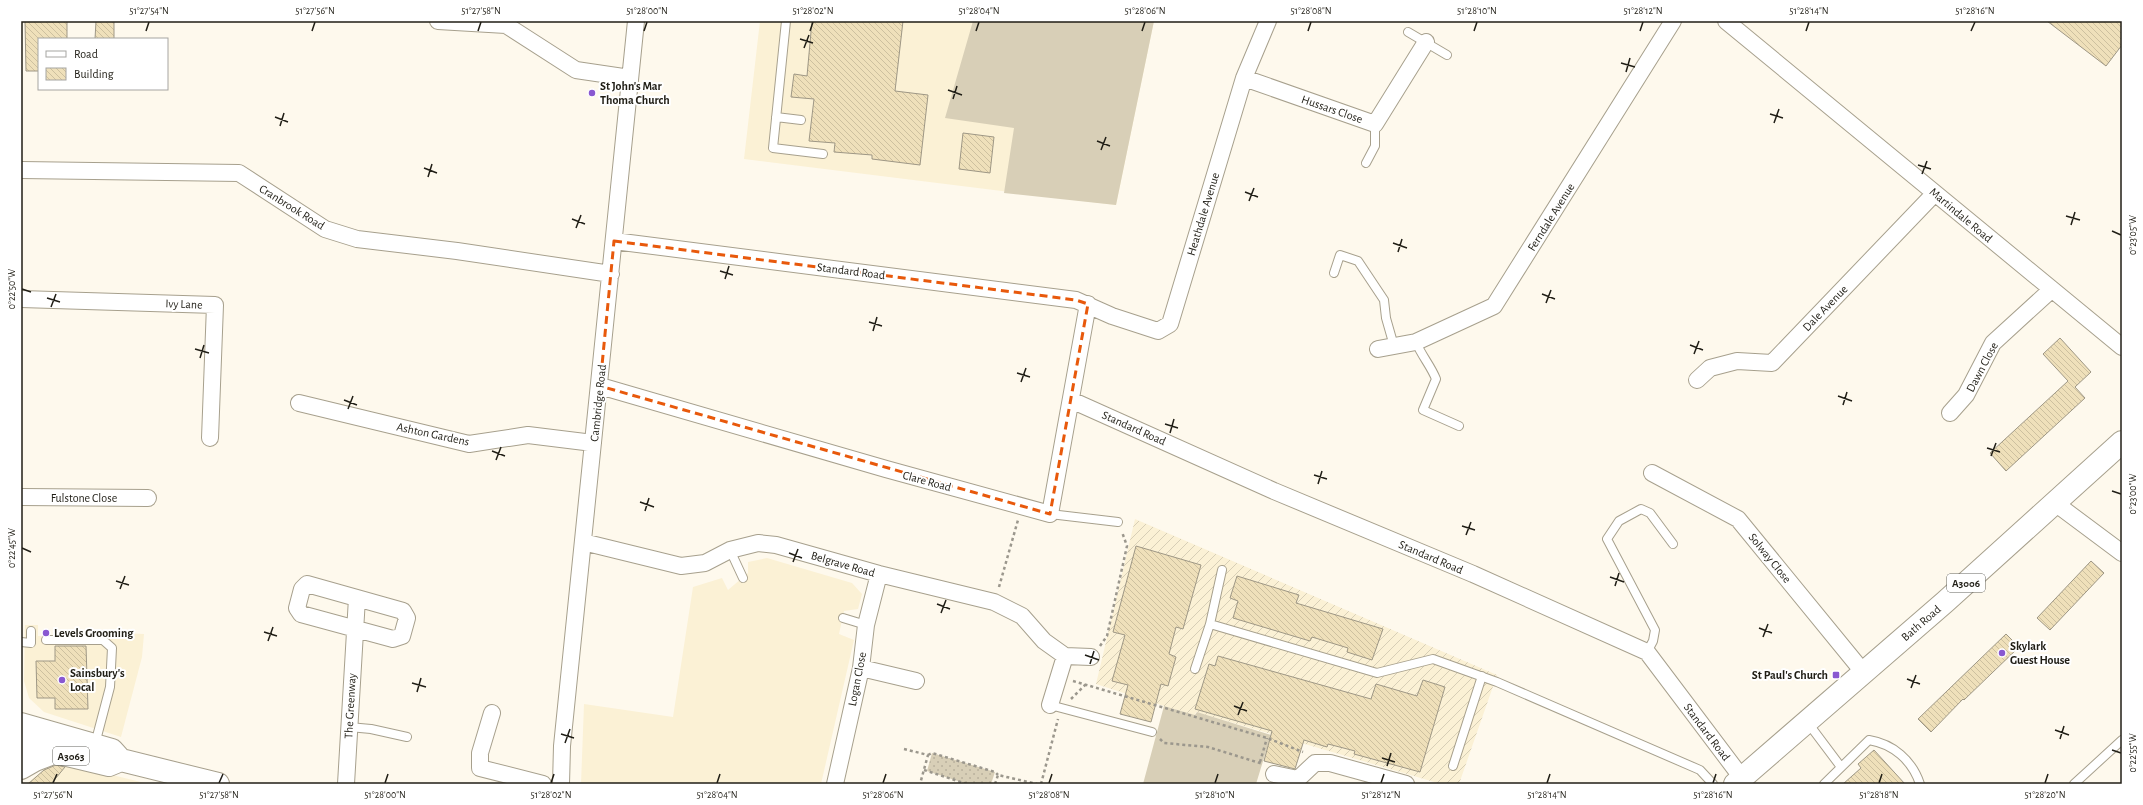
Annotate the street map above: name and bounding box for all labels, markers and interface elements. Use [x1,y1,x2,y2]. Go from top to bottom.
text: 51°27'54"N [129,6,169,16]
text: 51°27'56"N [295,6,335,16]
text: 51°27'58"N [461,6,501,16]
text: 51°28'00"N [626,6,668,16]
text: 51°28'02"N [793,6,833,16]
text: 51°28'04"N [958,6,1000,16]
text: 51°28'06"N [1124,6,1166,16]
text: 51°28'08"N [1290,6,1332,16]
text: 51°28'10"N [1457,6,1497,16]
text: 51°28'12"N [1623,6,1663,16]
text: 51°28'14"N [1789,6,1829,16]
text: 51°28'16"N [1955,6,1995,16]
legend [38,38,168,90]
text: Road [74,48,98,60]
text: Building [74,68,114,80]
place label: St John's Mar Thoma Church [600,80,670,106]
marker: St John's Mar Thoma Church [587,88,597,98]
street label: Hussars Close [1300,93,1364,125]
street label: Heathdale Avenue [1185,171,1221,257]
street label: Ferndale Avenue [1525,181,1577,253]
street label: Cranbrook Road [257,182,327,232]
street label: Martindale Road [1927,185,1995,245]
text: 0°23'05"W [2128,215,2138,255]
street label: Standard Road [816,261,886,281]
text: 0°22'50"W [7,269,17,309]
street label: Dale Avenue [1800,283,1850,333]
street label: Ivy Lane [165,297,203,312]
street label: Dawn Close [1964,340,2000,394]
street label: Cambridge Road [588,364,608,442]
street label: Standard Road [1100,409,1168,447]
street label: Ashton Gardens [396,420,470,448]
street label: Clare Road [901,469,953,493]
text: 0°23'00"W [2128,473,2138,514]
street label: Fulstone Close [51,492,117,504]
text: 0°22'45"W [7,528,17,568]
street label: Solway Close [1746,531,1793,586]
street label: Standard Road [1397,538,1465,576]
street label: Belgrave Road [810,549,876,579]
road number: A3006 [1947,574,1985,592]
street label: Bath Road [1899,603,1943,643]
place label: Levels Grooming [54,627,134,639]
marker: Levels Grooming [41,628,51,638]
place label: Skylark Guest House [2010,640,2070,666]
marker: Skylark Guest House [1997,648,2007,658]
street label: Logan Close [846,651,868,707]
place label: Sainsbury's Local [70,667,125,693]
place label: St Paul's Church [1752,669,1828,681]
marker: St Paul's Church [1831,670,1841,680]
street label: The Greenway [342,673,359,739]
marker: Sainsbury's Local [57,675,67,685]
street label: Standard Road [1682,701,1732,763]
text: 0°22'55"W [2128,733,2138,773]
road number: A3063 [53,747,89,765]
text: 51°27'56"N [33,790,73,800]
text: 51°27'58"N [199,790,239,800]
text: 51°28'00"N [364,790,406,800]
text: 51°28'02"N [531,790,571,800]
text: 51°28'04"N [696,790,738,800]
text: 51°28'06"N [862,790,904,800]
text: 51°28'08"N [1028,790,1070,800]
text: 51°28'10"N [1195,790,1235,800]
text: 51°28'12"N [1361,790,1401,800]
text: 51°28'14"N [1527,790,1567,800]
text: 51°28'16"N [1693,790,1733,800]
text: 51°28'18"N [1859,790,1899,800]
text: 51°28'20"N [2025,790,2065,800]

